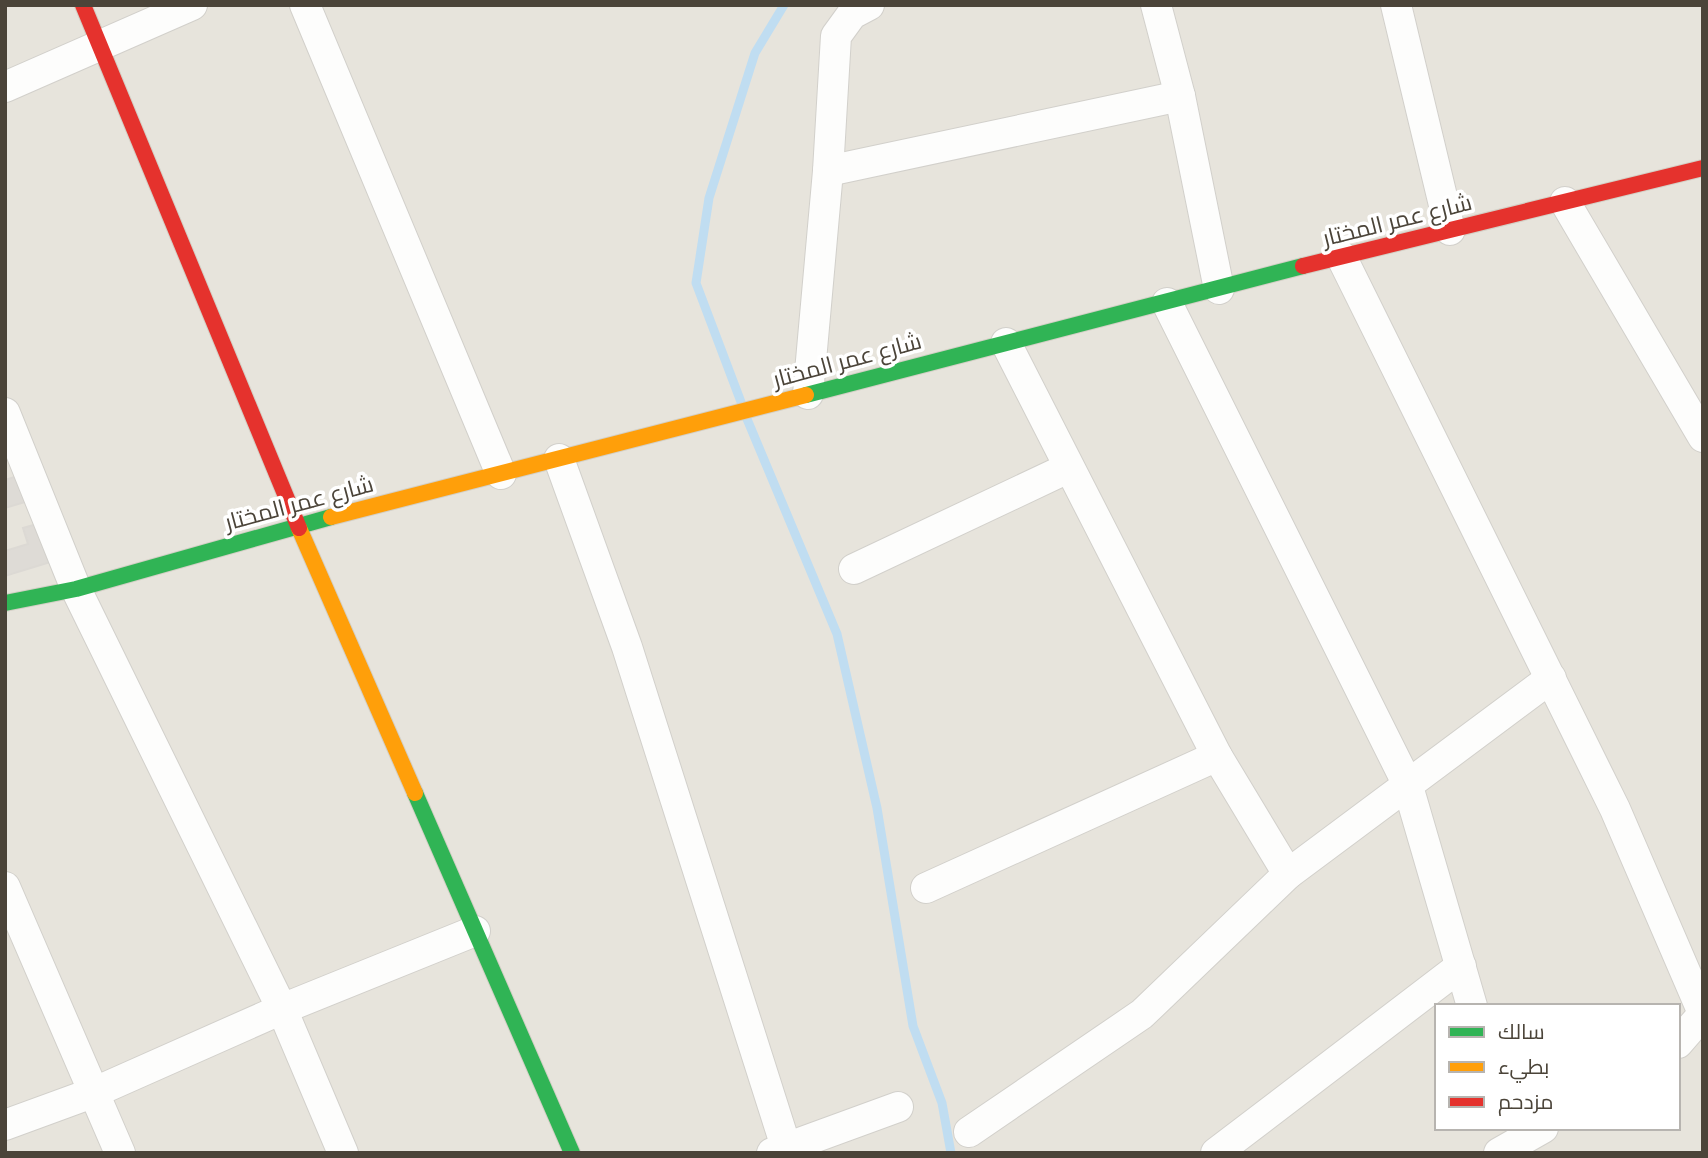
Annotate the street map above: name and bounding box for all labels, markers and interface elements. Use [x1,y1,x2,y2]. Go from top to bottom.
street label: شارع عمر المختار [1318,189,1475,255]
street label: شارع عمر المختار [768,328,925,396]
street label: شارع عمر المختار [220,471,377,539]
legend [1435,1004,1680,1130]
text: سالك [1498,1020,1545,1044]
text: بطيء [1498,1055,1549,1083]
text: مزدحم [1498,1090,1553,1116]

